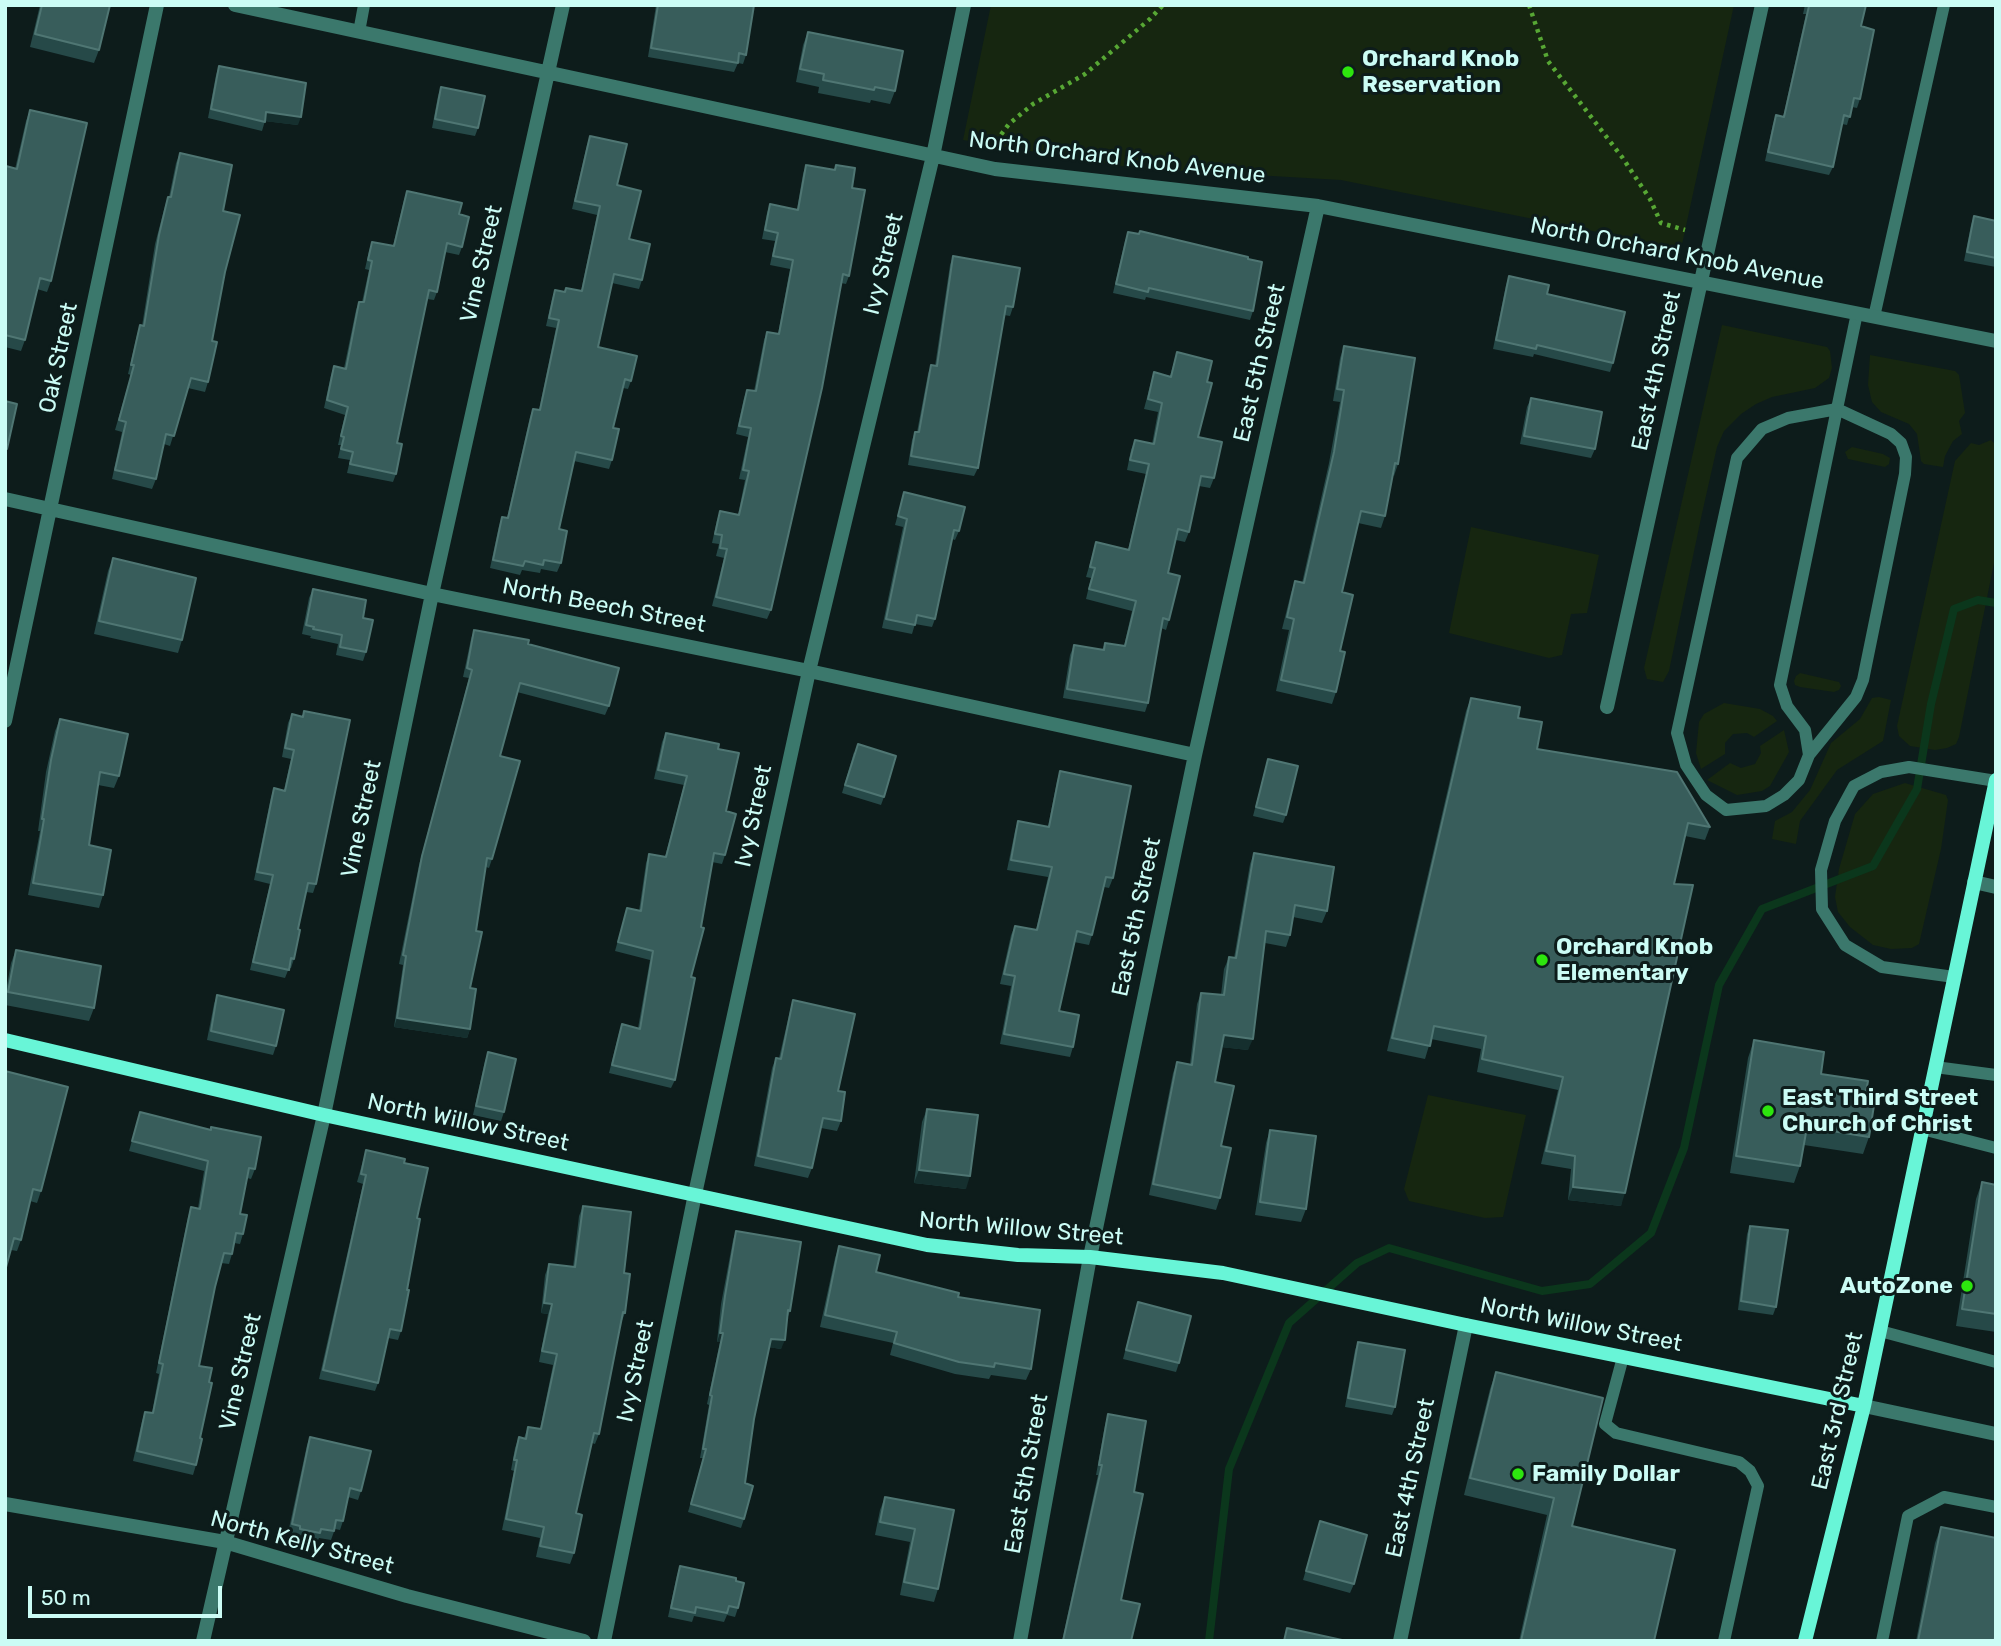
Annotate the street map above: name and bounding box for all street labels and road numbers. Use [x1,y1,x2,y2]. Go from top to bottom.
street label: North Orchard Knob Avenue [967,126,1267,190]
street label: Vine Street [455,203,509,325]
street label: Ivy Street [858,210,910,318]
street label: North Orchard Knob Avenue [1528,212,1826,296]
street label: East 5th Street [1228,281,1292,445]
street label: East 4th Street [1627,289,1687,453]
street label: Oak Street [34,300,84,416]
street label: North Beech Street [500,573,708,639]
street label: Vine Street [336,758,388,880]
street label: Ivy Street [730,762,778,870]
street label: East 5th Street [1107,835,1167,999]
street label: North Willow Street [365,1088,571,1158]
street label: North Willow Street [918,1206,1124,1252]
street label: North Willow Street [1478,1292,1684,1358]
street label: Vine Street [214,1311,268,1433]
street label: Ivy Street [612,1317,660,1425]
street label: East 3rd Street [1806,1329,1870,1493]
street label: East 5th Street [999,1392,1055,1556]
street label: East 4th Street [1381,1396,1441,1560]
street label: North Kelly Street [207,1505,397,1581]

